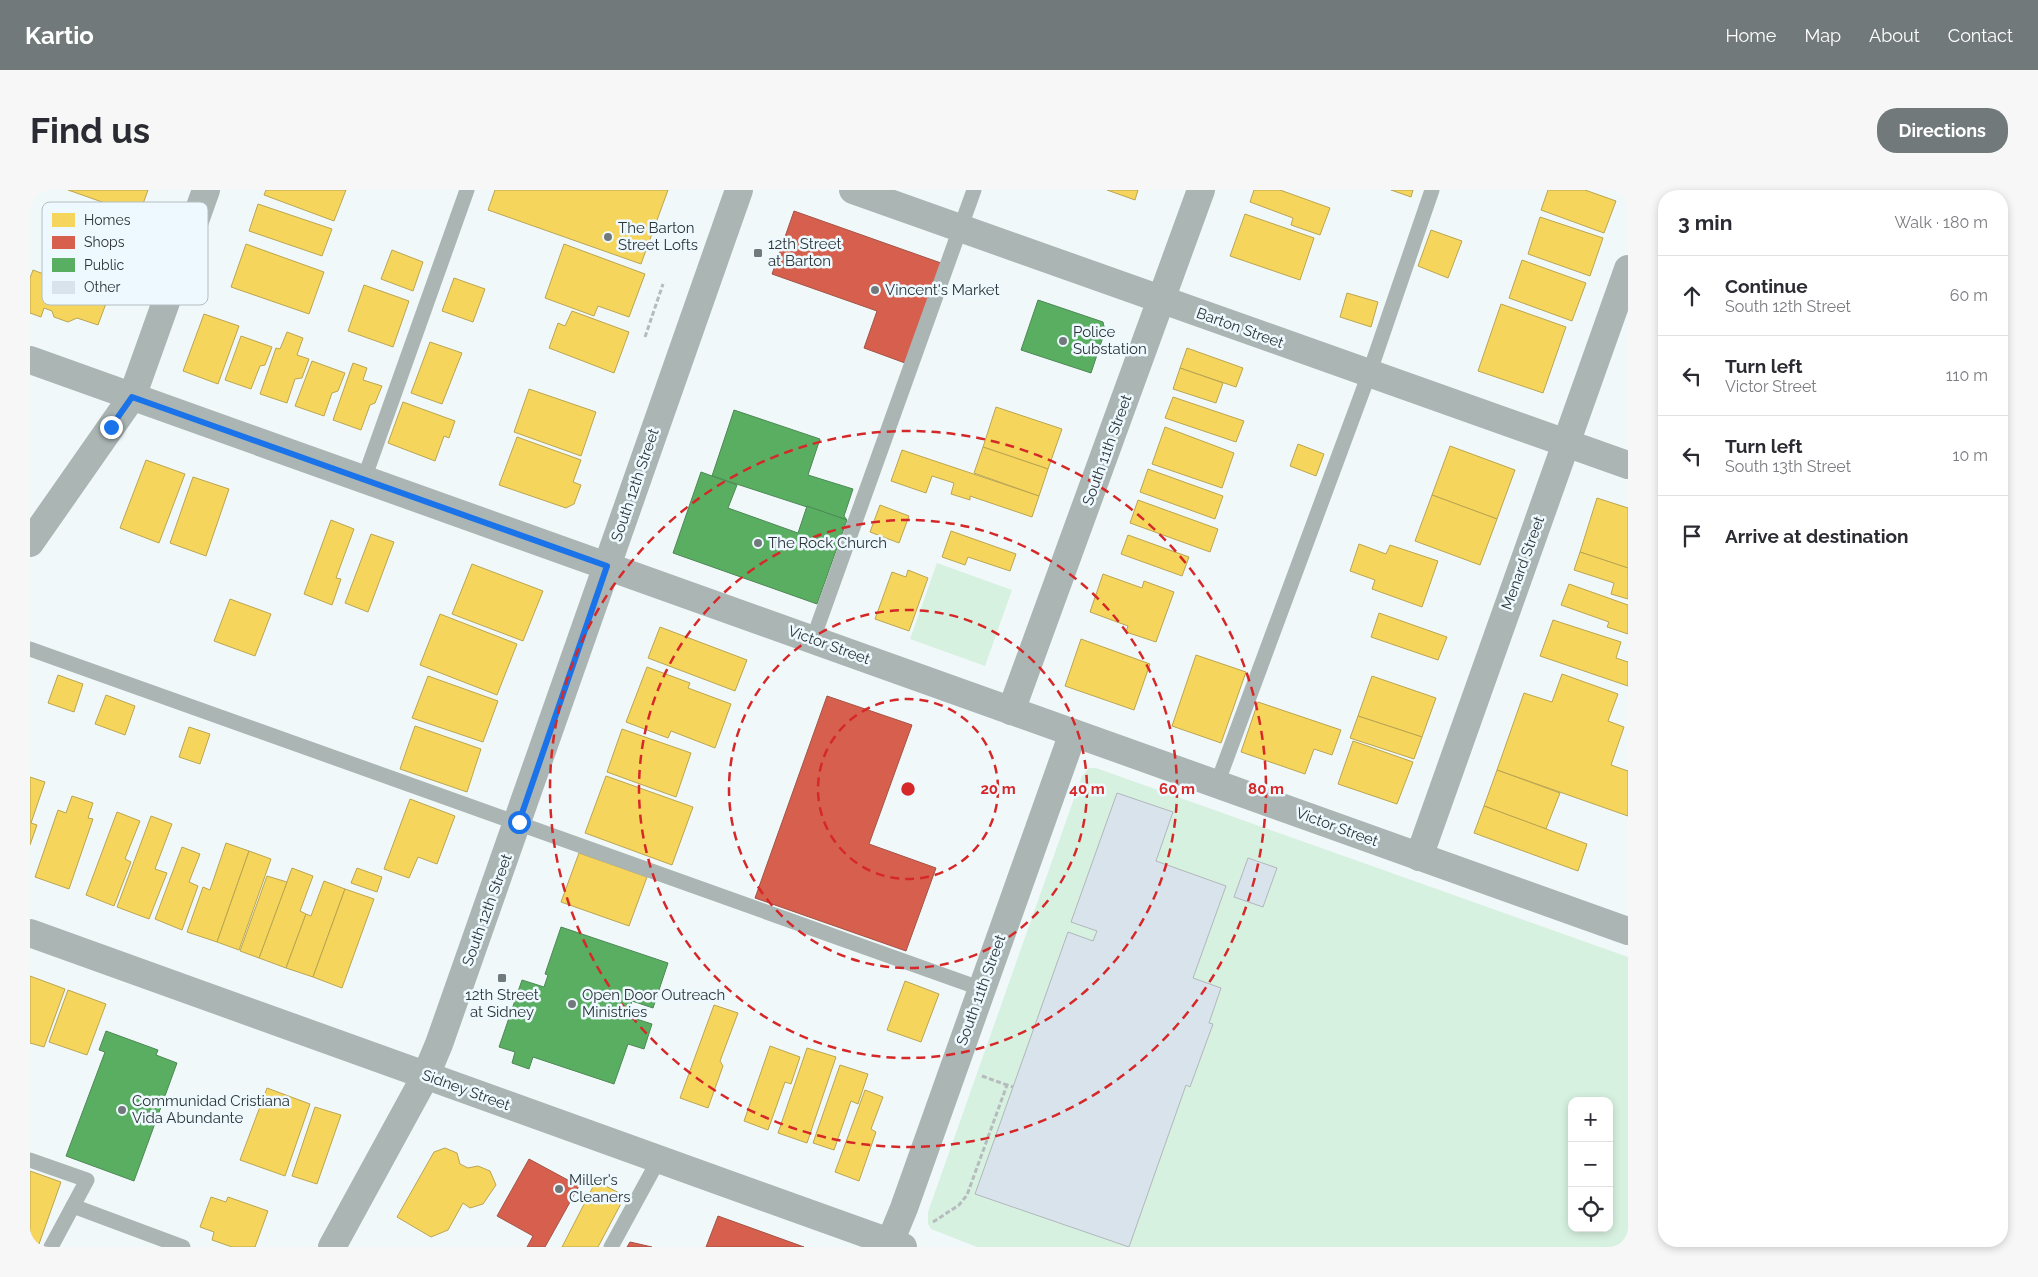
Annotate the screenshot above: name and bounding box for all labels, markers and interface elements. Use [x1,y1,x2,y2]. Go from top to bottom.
text: Kartio [25,21,94,50]
text: Home [1725,25,1776,46]
text: Map [1804,25,1841,46]
text: About [1869,25,1920,46]
text: Contact [1948,25,2013,46]
button: Directions [1877,108,2008,153]
text: Find us [30,110,150,151]
legend [42,202,208,305]
text: 3 min [1678,210,1732,235]
text: Homes [84,212,131,228]
text: Walk · 180 m [1894,213,1988,232]
place label: The Barton Street Lofts [618,219,698,254]
marker: The Barton Street Lofts [602,231,614,243]
text: Shops [84,234,125,250]
place label: 12th Street at Barton [768,235,841,270]
marker: 12th Street at Barton [752,247,764,259]
text: Public [84,257,125,273]
text: Continue [1725,275,1808,297]
text: Other [84,279,121,295]
place label: Vincent's Market [885,281,1000,299]
icon: ahead [1678,282,1706,310]
marker: Vincent's Market [869,284,881,296]
text: 60 m [1950,286,1988,305]
text: South 12th Street [1725,297,1851,316]
street label: Barton Street [1194,304,1286,352]
place label: Police Substation [1073,323,1147,358]
marker: Police Substation [1057,335,1069,347]
text: Turn left [1725,355,1802,377]
icon: left [1678,362,1706,390]
text: 110 m [1946,366,1988,385]
text: Victor Street [1725,377,1817,396]
street label: South 11th Street [1079,392,1135,508]
route end [100,416,123,439]
street label: South 12th Street [607,426,663,544]
text: Turn left [1725,435,1802,457]
icon: left [1678,442,1706,470]
text: 10 m [1953,446,1988,465]
text: South 13th Street [1725,457,1851,476]
street label: Menard Street [1498,514,1548,612]
icon: arrive [1678,522,1706,550]
text: Arrive at destination [1725,525,1909,547]
place label: The Rock Church [768,534,887,552]
marker: The Rock Church [752,537,764,549]
street label: Victor Street [786,622,872,668]
centre of rings [899,780,917,798]
text: 20 m [980,780,1016,798]
text: 40 m [1069,780,1105,798]
text: 60 m [1159,780,1195,798]
text: 80 m [1248,780,1284,798]
street label: Victor Street [1294,804,1380,850]
route start [508,811,531,834]
street label: South 12th Street [458,852,516,968]
street label: South 11th Street [953,932,1009,1048]
marker: 12th Street at Sidney [496,972,508,984]
place label: 12th Street at Sidney [465,986,539,1021]
place label: Open Door Outreach Ministries [582,986,725,1021]
marker: Open Door Outreach Ministries [566,998,578,1010]
street label: Sidney Street [420,1066,512,1114]
place label: Communidad Cristiana Vida Abundante [132,1092,290,1127]
map controls [1568,1097,1613,1232]
button: + [1568,1097,1613,1142]
marker: Communidad Cristiana Vida Abundante [116,1104,128,1116]
button: − [1568,1142,1613,1187]
place label: Miller's Cleaners [569,1171,630,1206]
marker: Miller's Cleaners [553,1183,565,1195]
button: locate [1568,1187,1613,1232]

